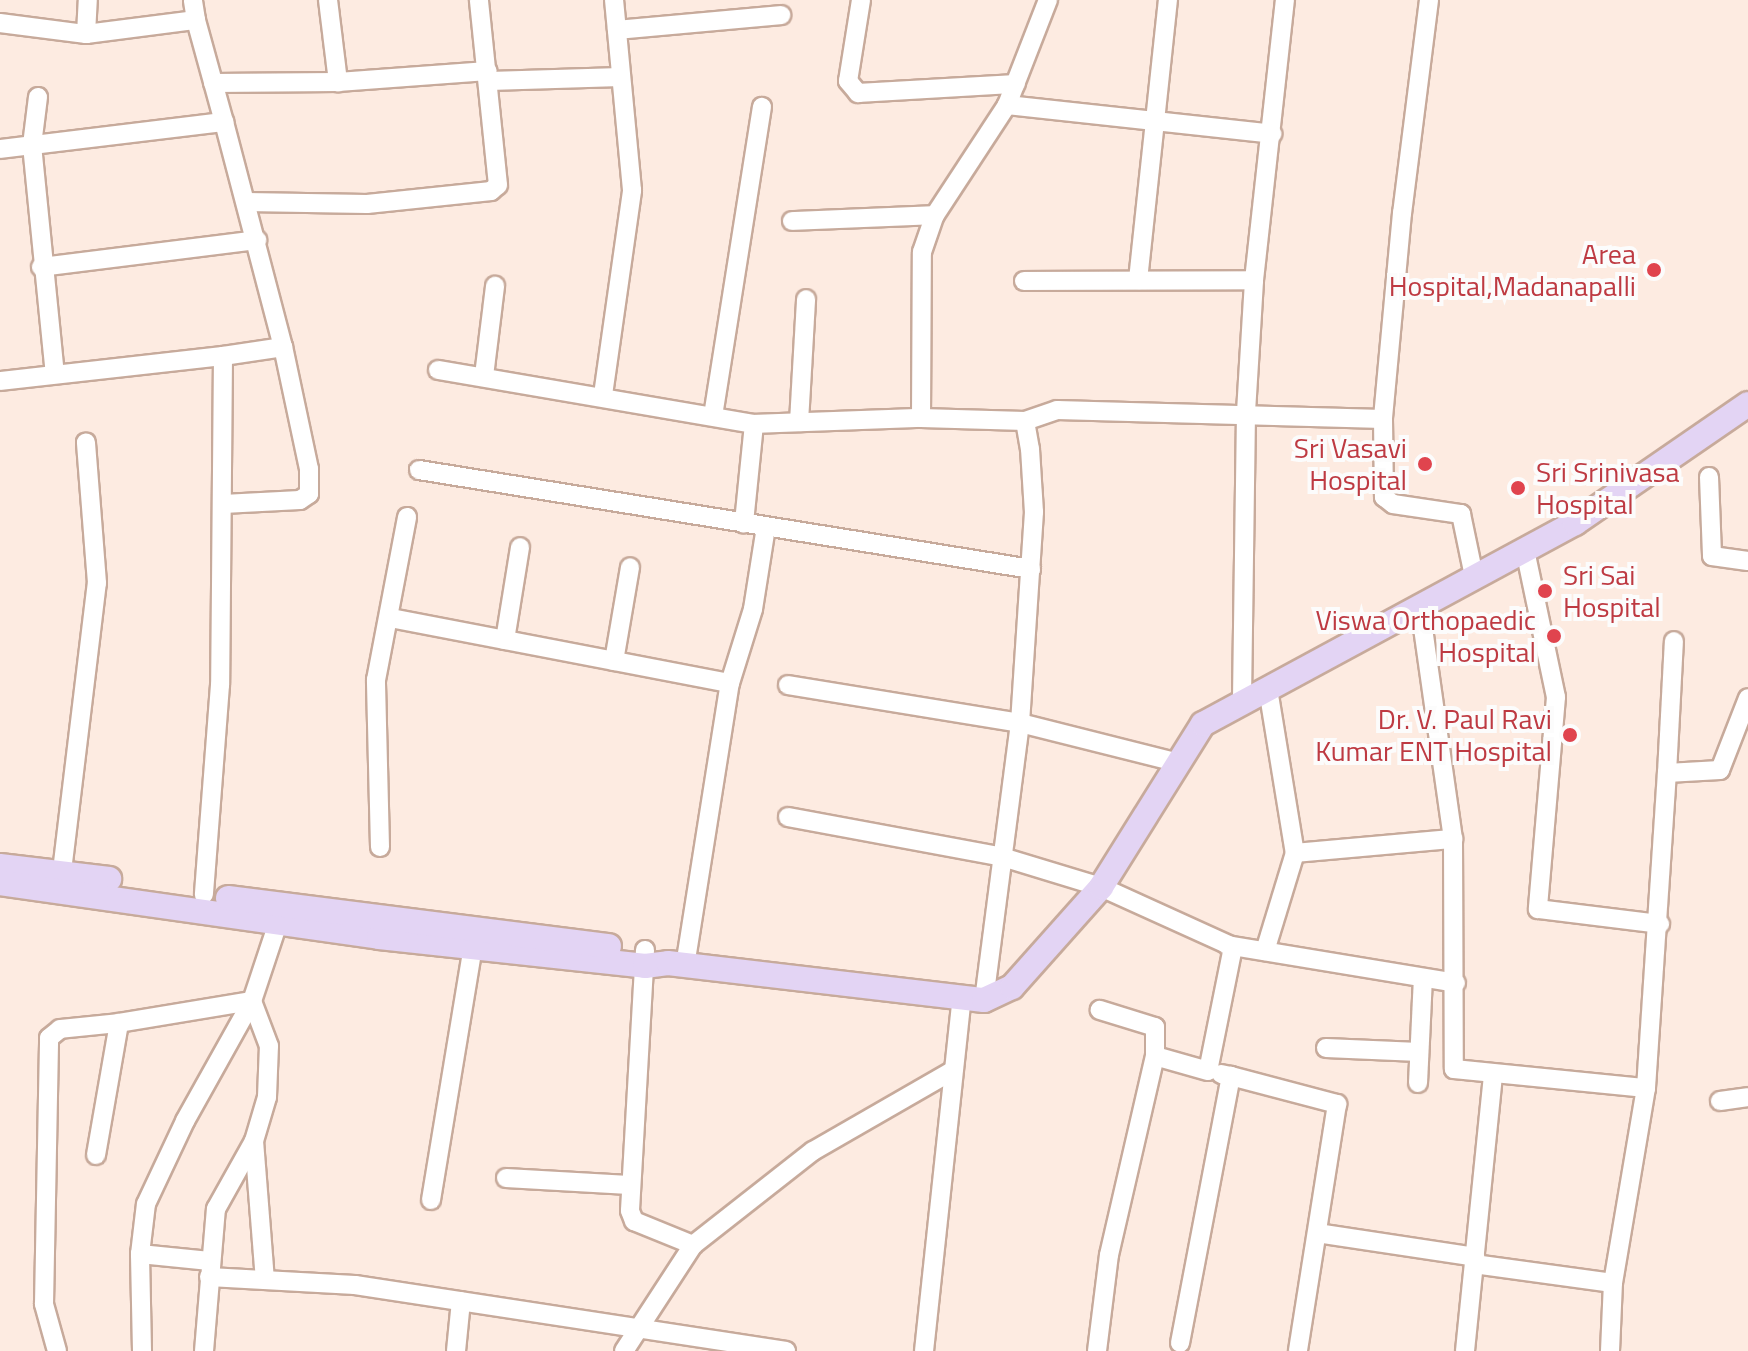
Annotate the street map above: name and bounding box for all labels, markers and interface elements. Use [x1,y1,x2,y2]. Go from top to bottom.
place label: Area Hospital,Madanapalli [1389,237,1636,303]
marker: Area Hospital,Madanapalli [1643,259,1665,281]
place label: Sri Vasavi Hospital [1294,431,1407,497]
marker: Sri Vasavi Hospital [1414,453,1436,475]
place label: Sri Srinivasa Hospital [1536,455,1680,521]
marker: Sri Srinivasa Hospital [1507,477,1529,499]
place label: Sri Sai Hospital [1563,558,1661,624]
marker: Sri Sai Hospital [1534,580,1556,602]
place label: Viswa Orthopaedic Hospital [1315,603,1536,669]
marker: Viswa Orthopaedic Hospital [1543,625,1565,647]
place label: Dr. V. Paul Ravi Kumar ENT Hospital [1315,702,1552,768]
marker: Dr. V. Paul Ravi Kumar ENT Hospital [1559,724,1581,746]

